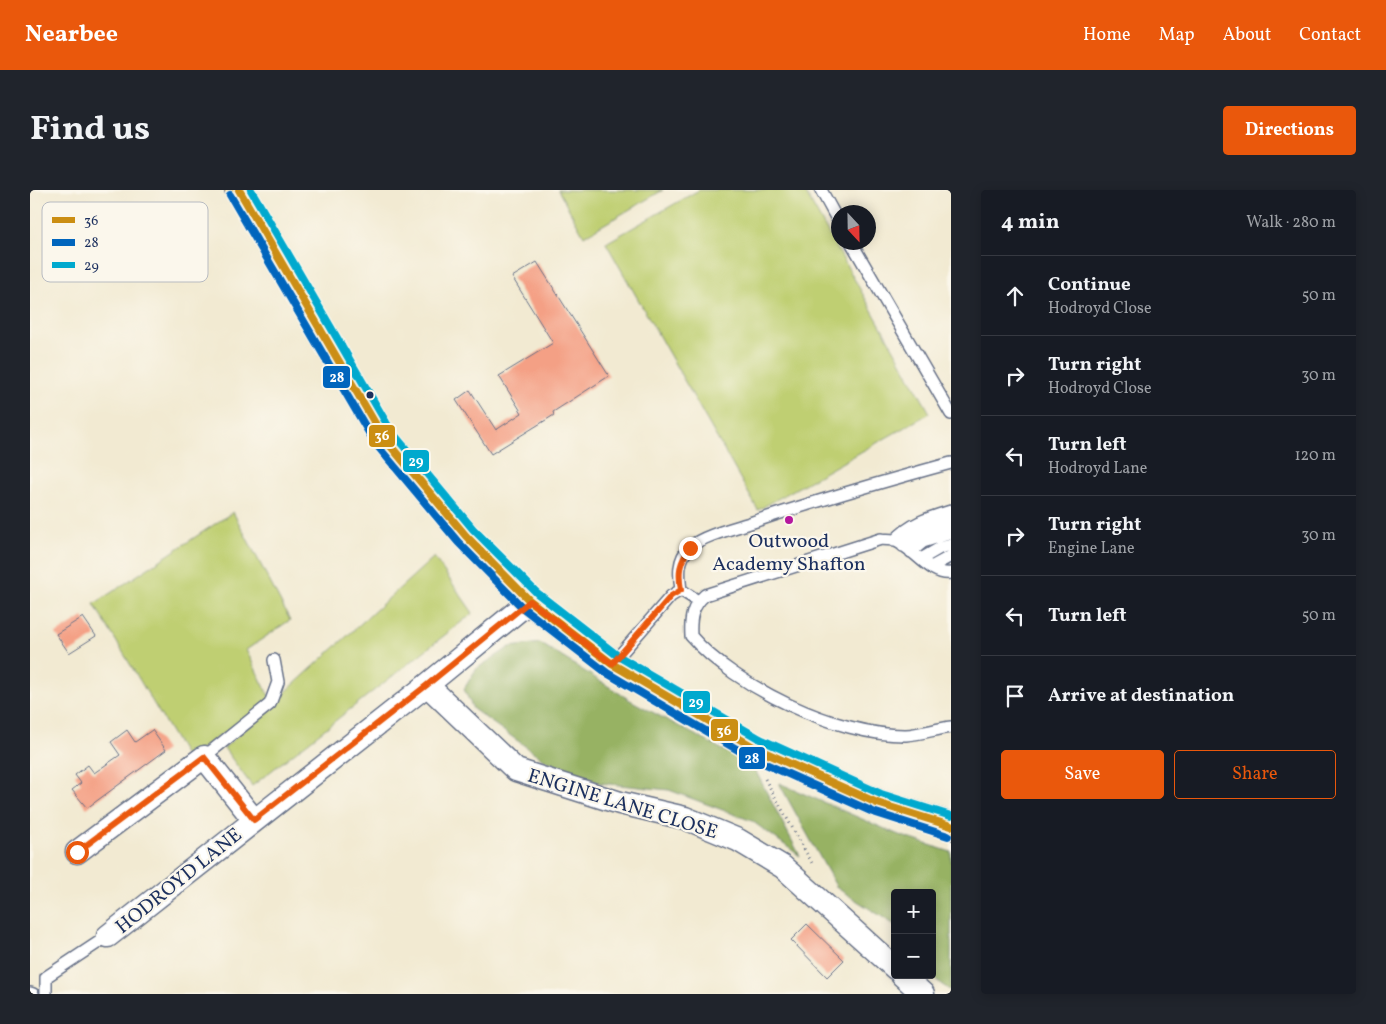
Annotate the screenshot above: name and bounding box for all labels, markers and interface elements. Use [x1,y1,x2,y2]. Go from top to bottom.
text: Nearbee [25,18,118,52]
text: Home [1083,23,1131,48]
text: Map [1159,23,1195,48]
text: About [1223,23,1271,48]
text: Contact [1299,23,1361,48]
text: Find us [30,106,150,154]
button: Directions [1223,106,1356,155]
legend [42,202,208,282]
north arrow [831,205,876,250]
text: 4 min [1001,208,1060,237]
text: 36 [84,212,98,231]
text: Walk · 280 m [1246,212,1336,234]
text: 28 [84,234,99,253]
text: 29 [84,257,99,276]
text: Continue [1048,272,1131,298]
icon: ahead [1001,282,1029,310]
text: 50 m [1302,285,1336,307]
text: Hodroyd Close [1048,298,1152,320]
text: Turn right [1048,352,1141,378]
icon: right [1001,362,1029,390]
line badge: 28 [322,365,351,389]
text: 30 m [1301,365,1336,387]
text: 28 [330,369,344,388]
text: Hodroyd Close [1048,378,1152,400]
unlabelled marker [365,390,375,400]
line badge: 36 [368,424,396,448]
text: 36 [375,427,390,446]
text: Turn left [1048,432,1127,458]
icon: left [1001,442,1029,470]
text: 120 m [1294,445,1336,467]
line badge: 29 [402,449,430,473]
text: 29 [409,453,424,472]
text: Hodroyd Lane [1048,458,1147,480]
text: Turn right [1048,512,1141,538]
marker: Outwood Academy Shafton [783,514,795,526]
icon: right [1001,522,1029,550]
text: 30 m [1301,525,1336,547]
place label: Outwood Academy Shafton [712,528,866,579]
route end [679,537,702,560]
text: Engine Lane [1048,538,1135,560]
icon: left [1001,602,1029,630]
text: Turn left [1048,603,1127,629]
text: 50 m [1302,605,1336,627]
icon: arrive [1001,682,1029,710]
text: Arrive at destination [1048,683,1234,709]
line badge: 29 [682,690,711,714]
text: 29 [689,694,704,713]
line badge: 36 [710,718,739,742]
text: 36 [717,722,732,741]
line badge: 28 [738,746,766,770]
text: 28 [745,750,759,769]
button: Save [1001,750,1164,799]
button: Share [1174,750,1336,799]
street label: ENGINE LANE CLOSE [524,763,721,847]
street label: HODROYD LANE [110,822,248,941]
route start [66,841,89,864]
map controls [891,889,936,979]
button: + [891,889,936,934]
button: − [891,934,936,979]

